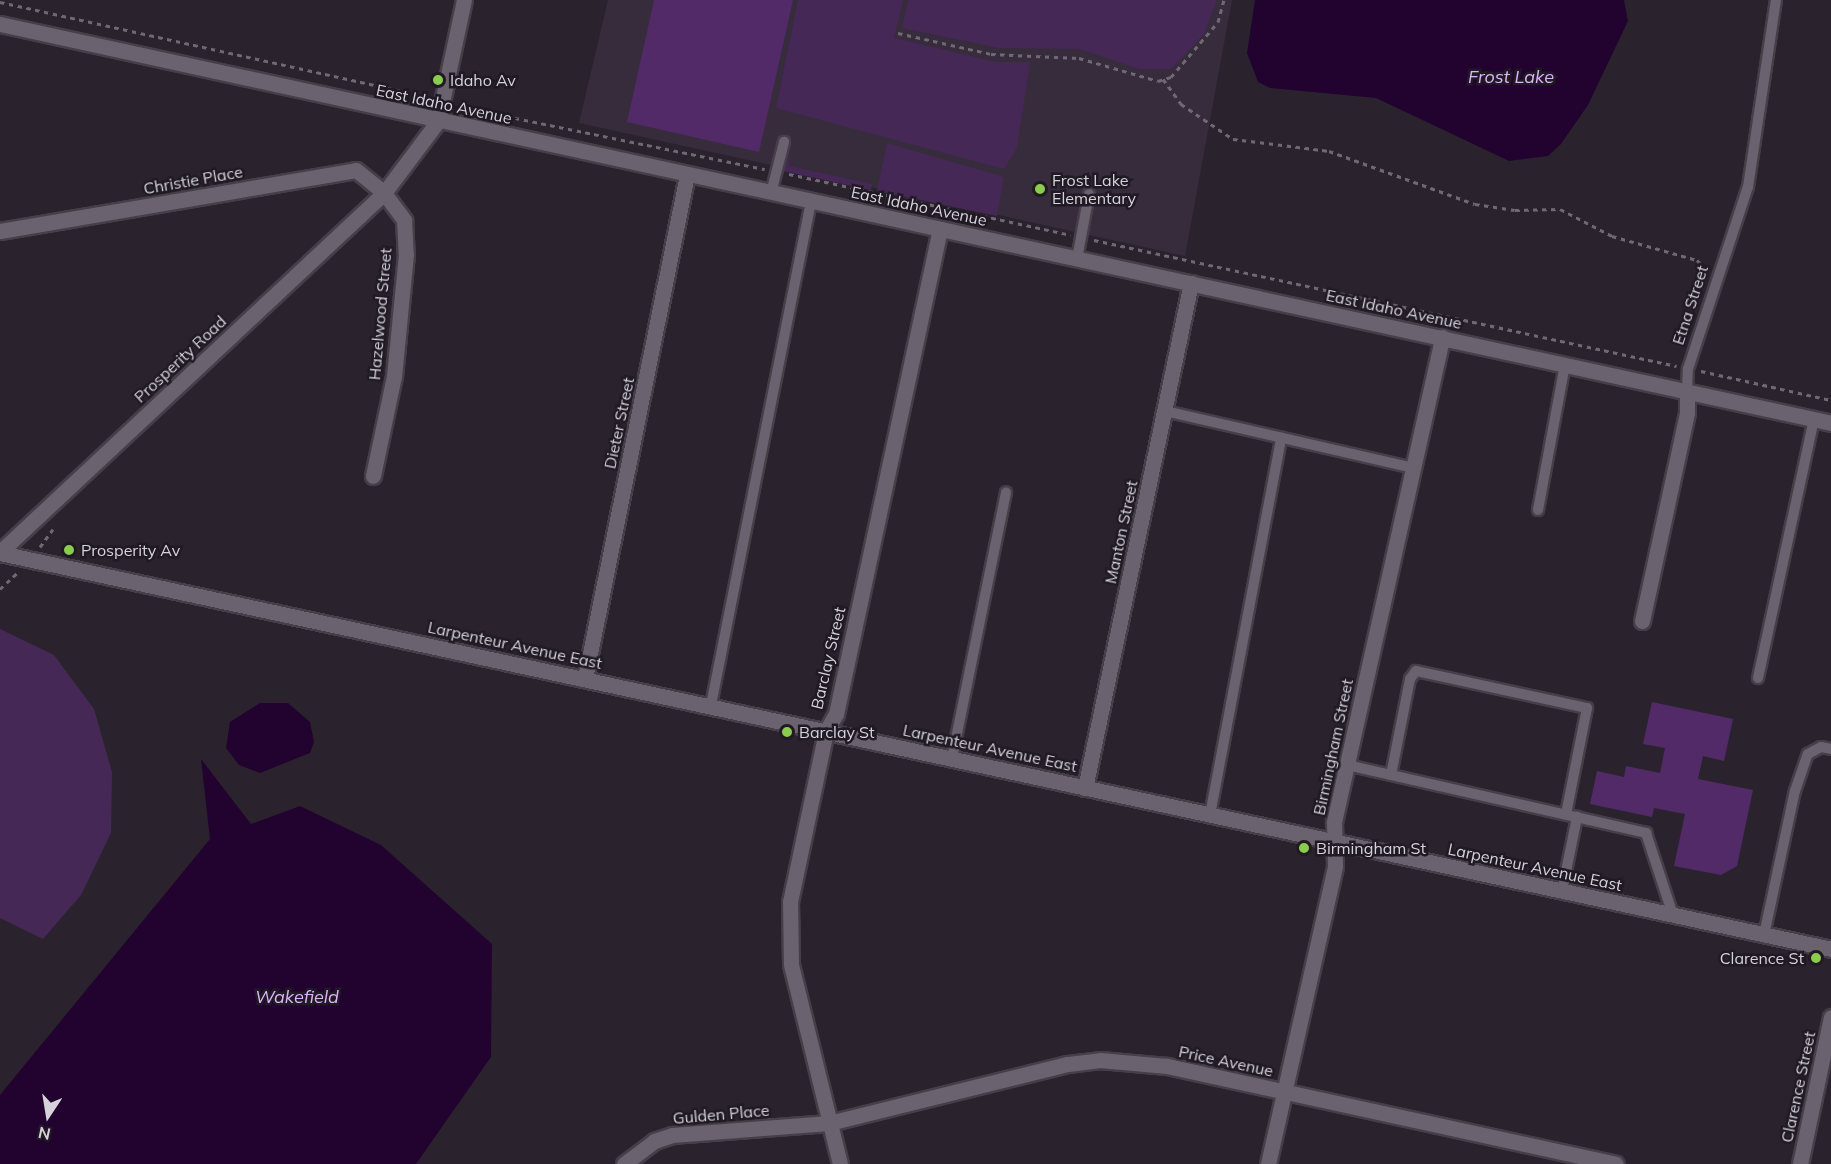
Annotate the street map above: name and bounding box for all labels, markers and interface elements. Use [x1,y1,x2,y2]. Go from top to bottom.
water label: Frost Lake [1468,66,1554,88]
place label: Idaho Av [450,70,516,90]
marker: Idaho Av [431,73,445,87]
street label: East Idaho Avenue [374,80,514,128]
street label: Christie Place [142,162,244,198]
place label: Frost Lake Elementary [1052,170,1136,208]
street label: East Idaho Avenue [849,182,989,230]
marker: Frost Lake Elementary [1033,182,1047,196]
street label: Hazelwood Street [365,247,395,381]
street label: Etna Street [1668,263,1712,347]
street label: East Idaho Avenue [1324,285,1464,333]
street label: Prosperity Road [130,312,230,406]
street label: Dieter Street [600,376,638,470]
street label: Manton Street [1101,479,1141,585]
place label: Prosperity Av [81,540,180,560]
marker: Prosperity Av [62,543,76,557]
street label: Barclay Street [807,605,849,711]
street label: Larpenteur Avenue East [426,617,604,673]
street label: Birmingham Street [1309,677,1357,817]
street label: Larpenteur Avenue East [901,720,1079,776]
place label: Barclay St [799,722,875,742]
marker: Barclay St [780,725,794,739]
place label: Birmingham St [1316,838,1426,858]
street label: Larpenteur Avenue East [1446,839,1624,895]
marker: Birmingham St [1297,841,1311,855]
place label: Clarence St [1720,948,1804,968]
marker: Clarence St [1809,951,1823,965]
water label: Wakefield [255,986,339,1008]
street label: Clarence Street [1777,1030,1819,1144]
street label: Price Avenue [1177,1042,1275,1080]
north arrow [18,1086,78,1146]
street label: Gulden Place [672,1100,770,1128]
text: N [36,1123,52,1145]

